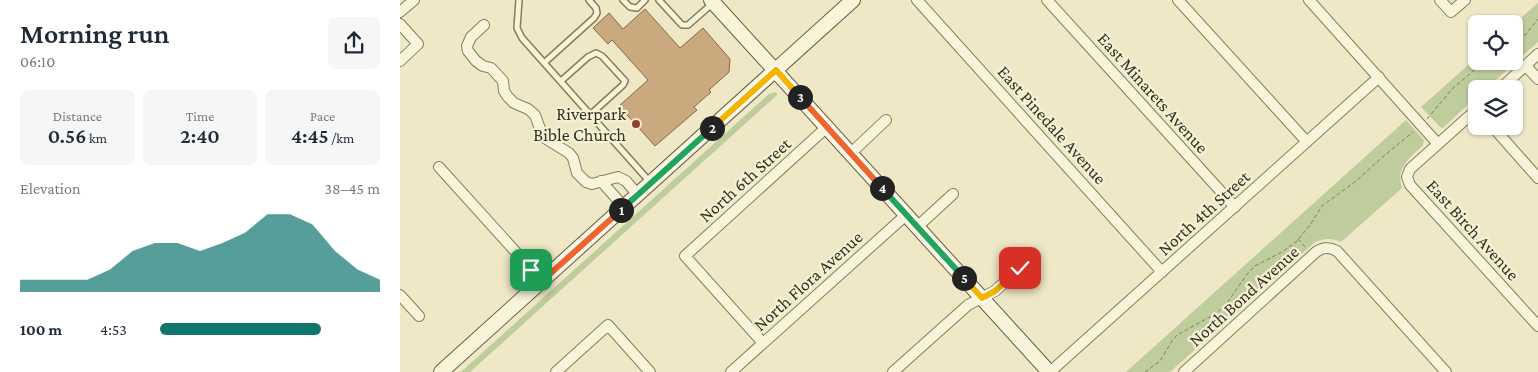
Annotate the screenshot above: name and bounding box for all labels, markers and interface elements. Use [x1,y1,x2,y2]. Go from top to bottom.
map controls [1468,15,1523,135]
button: locate [1468,15,1523,70]
button: share [328,17,380,69]
text: Morning run [20,18,169,49]
street label: East Minarets Avenue [1094,29,1212,157]
text: 06:10 [20,53,55,70]
street label: East Pinedale Avenue [993,62,1111,188]
button: layers [1468,80,1523,135]
pin: 3 [788,84,812,110]
text: 3 [797,89,804,105]
place label: Riverpark Bible Church [533,104,626,145]
text: Distance [53,108,102,124]
text: Time [186,108,214,124]
text: Pace [310,108,335,124]
pin: 2 [700,116,724,140]
marker: Riverpark Bible Church [630,118,642,130]
text: 2 [709,120,716,136]
text: 0.56 [48,124,86,148]
text: 2:40 [180,124,220,148]
text: 4:45 [291,124,329,148]
text: km [86,130,107,146]
text: /km [329,130,354,146]
street label: North 6th Street [695,133,796,226]
street label: North 4th Street [1154,166,1255,259]
pin: 4 [870,176,894,200]
street label: East Birch Avenue [1423,176,1523,285]
text: Elevation [20,180,81,197]
text: 38–45 m [324,180,380,197]
text: 4 [879,180,886,196]
pin: 1 [608,198,634,222]
text: 1 [619,202,624,218]
street label: North Flora Avenue [750,227,867,335]
street label: North Bond Avenue [1185,242,1303,350]
pin [999,247,1041,289]
pin [510,249,552,291]
icon: check [1006,254,1034,282]
icon: arrive [517,256,545,284]
pin: 5 [952,266,976,290]
text: 5 [961,270,968,286]
text: 100 m [20,321,62,338]
text: 4:53 [100,321,127,338]

